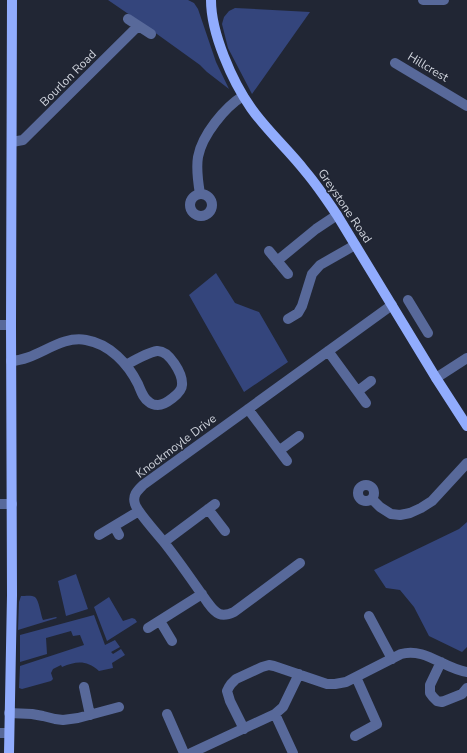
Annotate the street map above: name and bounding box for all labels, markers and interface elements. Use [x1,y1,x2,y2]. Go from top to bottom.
street label: Bourlon Road [36,46,100,110]
street label: Hillcrest [405,49,452,86]
street label: Greystone Road [314,166,376,246]
street label: Knockmoyle Drive [132,410,220,482]

